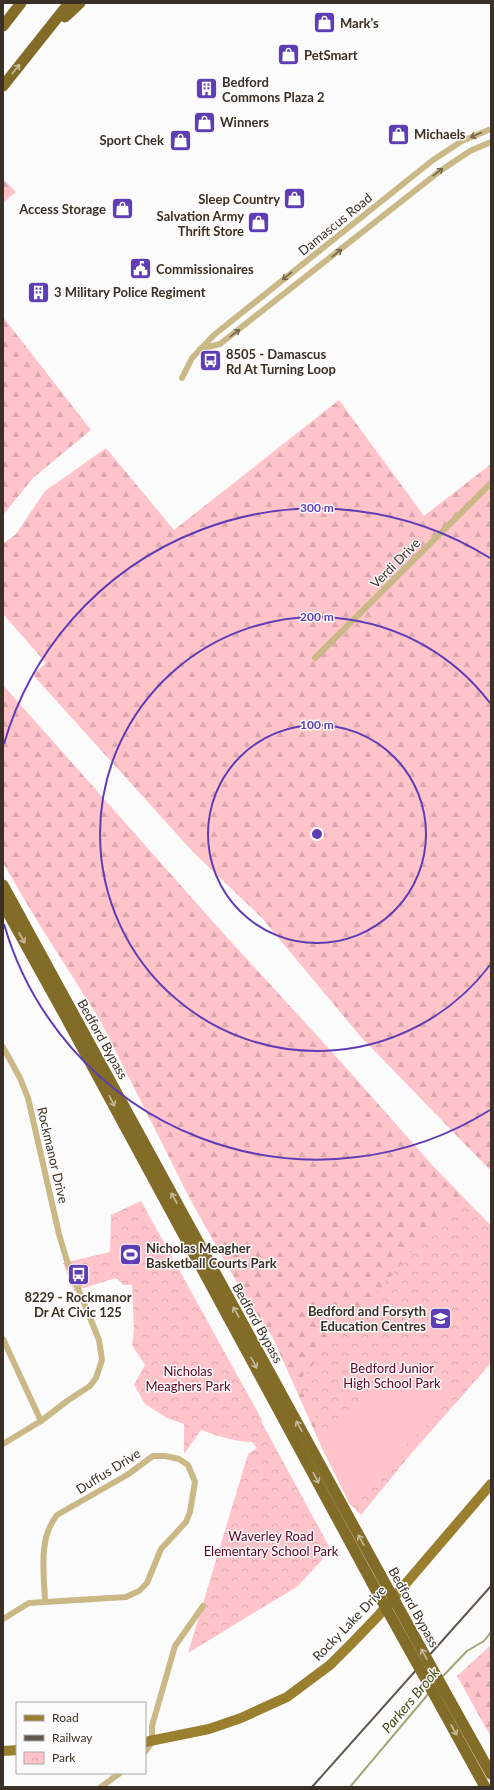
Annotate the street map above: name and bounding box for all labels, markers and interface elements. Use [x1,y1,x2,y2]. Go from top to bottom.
shop icon: Mark's [312,10,338,36]
place label: Mark's [340,15,379,31]
shop icon: PetSmart [275,42,301,68]
place label: PetSmart [304,47,358,63]
one-way arrow [12,64,20,75]
place label: Bedford Commons Plaza 2 [222,74,325,105]
building icon: Bedford Commons Plaza 2 [193,76,219,102]
shop icon: Winners [191,109,217,135]
place label: Winners [220,114,269,130]
shop icon: Michaels [385,121,411,147]
place label: Michaels [414,126,466,142]
shop icon: Sport Chek [167,127,193,153]
one-way arrow [471,131,483,139]
place label: Sport Chek [99,132,164,148]
one-way arrow [433,168,444,176]
shop icon: Sleep Country [282,186,308,212]
street label: Damascus Road [295,189,375,259]
place label: Sleep Country [198,191,280,207]
shop icon: Access Storage [109,196,135,222]
place label: Access Storage [18,201,106,217]
place label: Salvation Army Thrift Store [157,208,244,239]
shop icon: Salvation Army Thrift Store [246,210,272,236]
one-way arrow [331,248,342,257]
public building icon: Commissionaires [127,256,153,282]
place label: Commissionaires [156,261,254,277]
one-way arrow [282,272,293,280]
building icon: 3 Military Police Regiment [25,279,51,305]
place label: 3 Military Police Regiment [54,284,206,300]
one-way arrow [229,329,240,338]
place label: 8505 - Damascus Rd At Turning Loop [226,346,336,377]
bus stop icon: 8505 - Damascus Rd At Turning Loop [197,348,223,374]
text: 300 m [300,500,334,515]
street label: Verdi Drive [367,535,423,591]
text: 200 m [300,609,334,624]
text: 100 m [300,717,334,732]
centre of rings [310,827,324,841]
one-way arrow [19,932,26,944]
street label: Bedford Bypass [74,996,132,1082]
one-way arrow [108,1095,116,1107]
street label: Rockmanor Drive [34,1105,72,1205]
one-way arrow [170,1192,177,1204]
place label: Nicholas Meagher Basketball Courts Park [146,1240,277,1271]
sports icon: Nicholas Meagher Basketball Courts Park [118,1242,144,1268]
bus stop icon: 8229 - Rockmanor Dr At Civic 125 [65,1262,91,1288]
street label: Bedford Bypass [229,1280,287,1366]
place label: 8229 - Rockmanor Dr At Civic 125 [24,1289,132,1320]
place label: Bedford and Forsyth Education Centres [308,1303,426,1334]
school or university icon: Bedford and Forsyth Education Centres [428,1305,454,1331]
one-way arrow [232,1306,240,1318]
one-way arrow [250,1357,258,1369]
park label: Bedford Junior High School Park [343,1360,441,1391]
park label: Nicholas Meaghers Park [145,1363,231,1394]
one-way arrow [294,1420,302,1432]
street label: Duffus Drive [73,1445,143,1497]
one-way arrow [312,1471,320,1483]
park label: Waverley Road Elementary School Park [204,1528,339,1559]
one-way arrow [357,1534,364,1546]
street label: Bedford Bypass [385,1564,443,1650]
street label: Rocky Lake Drive [309,1582,389,1664]
one-way arrow [419,1648,427,1660]
water label: Parkers Brook [378,1664,442,1736]
legend [16,1702,146,1774]
text: Road [52,1710,79,1725]
one-way arrow [451,1724,458,1736]
text: Railway [52,1730,93,1745]
text: Park [52,1750,76,1765]

